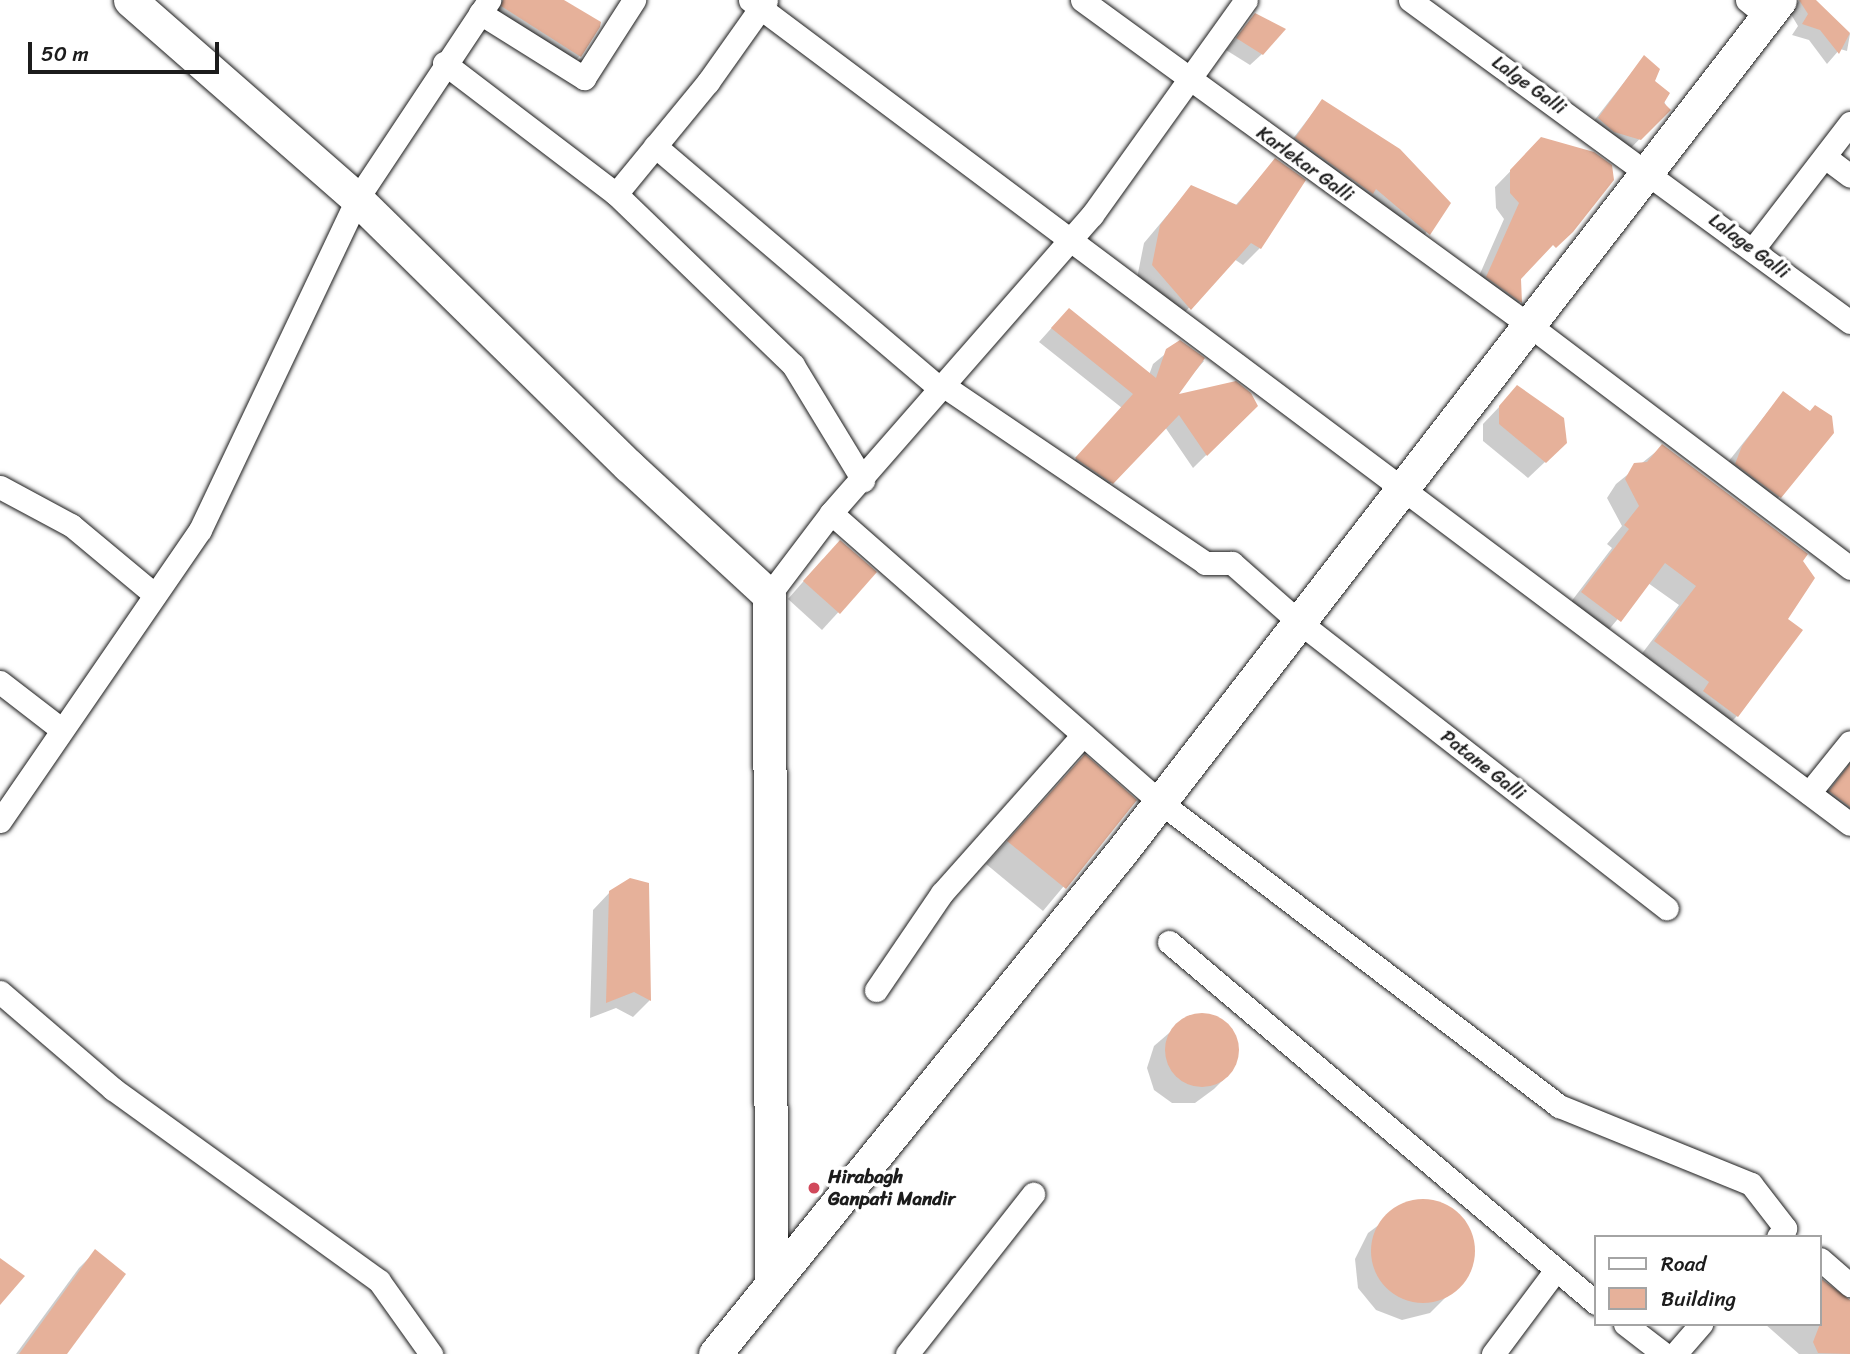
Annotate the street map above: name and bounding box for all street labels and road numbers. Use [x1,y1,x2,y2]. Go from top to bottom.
street label: Lalge Galli [1488,51,1570,119]
street label: Karlekar Galli [1252,121,1358,207]
street label: Lalage Galli [1704,208,1794,284]
street label: Patane Galli [1436,725,1530,805]

